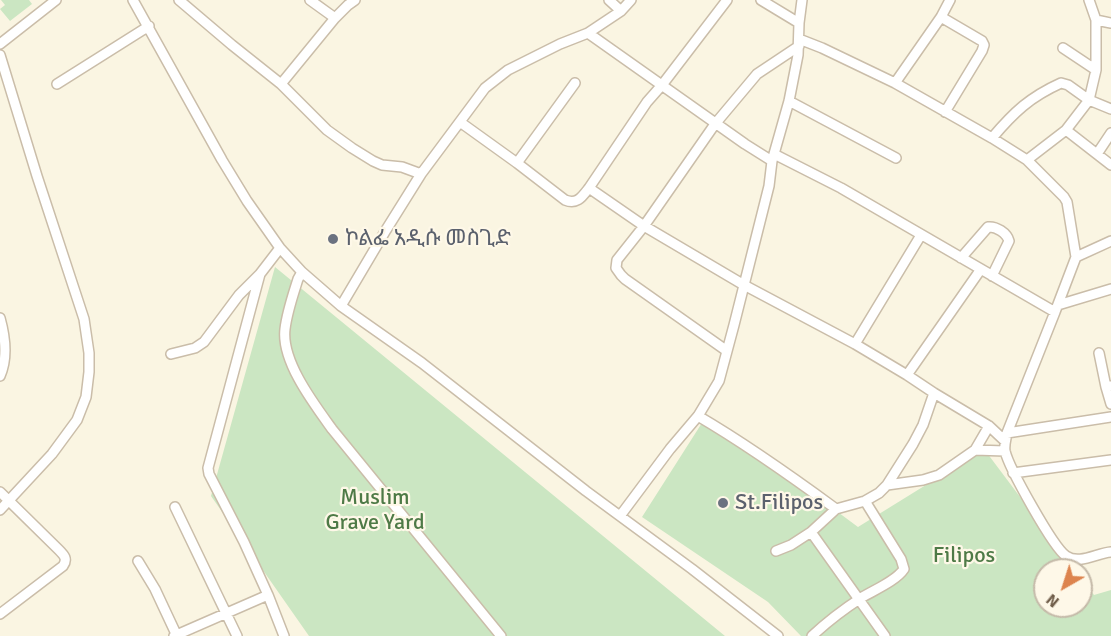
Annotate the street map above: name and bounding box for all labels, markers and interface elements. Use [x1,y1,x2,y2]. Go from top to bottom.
place label: ኮልፌ አዲሱ መስጊድ [345,226,511,252]
marker: ኮልፌ አዲሱ መስጊድ [326,232,340,246]
park label: Muslim Grave Yard [325,485,425,536]
place label: St.Filipos [735,490,823,516]
marker: St.Filipos [716,496,730,510]
park label: Filipos [933,543,995,569]
north arrow [1033,558,1093,618]
text: N [1042,589,1064,612]

